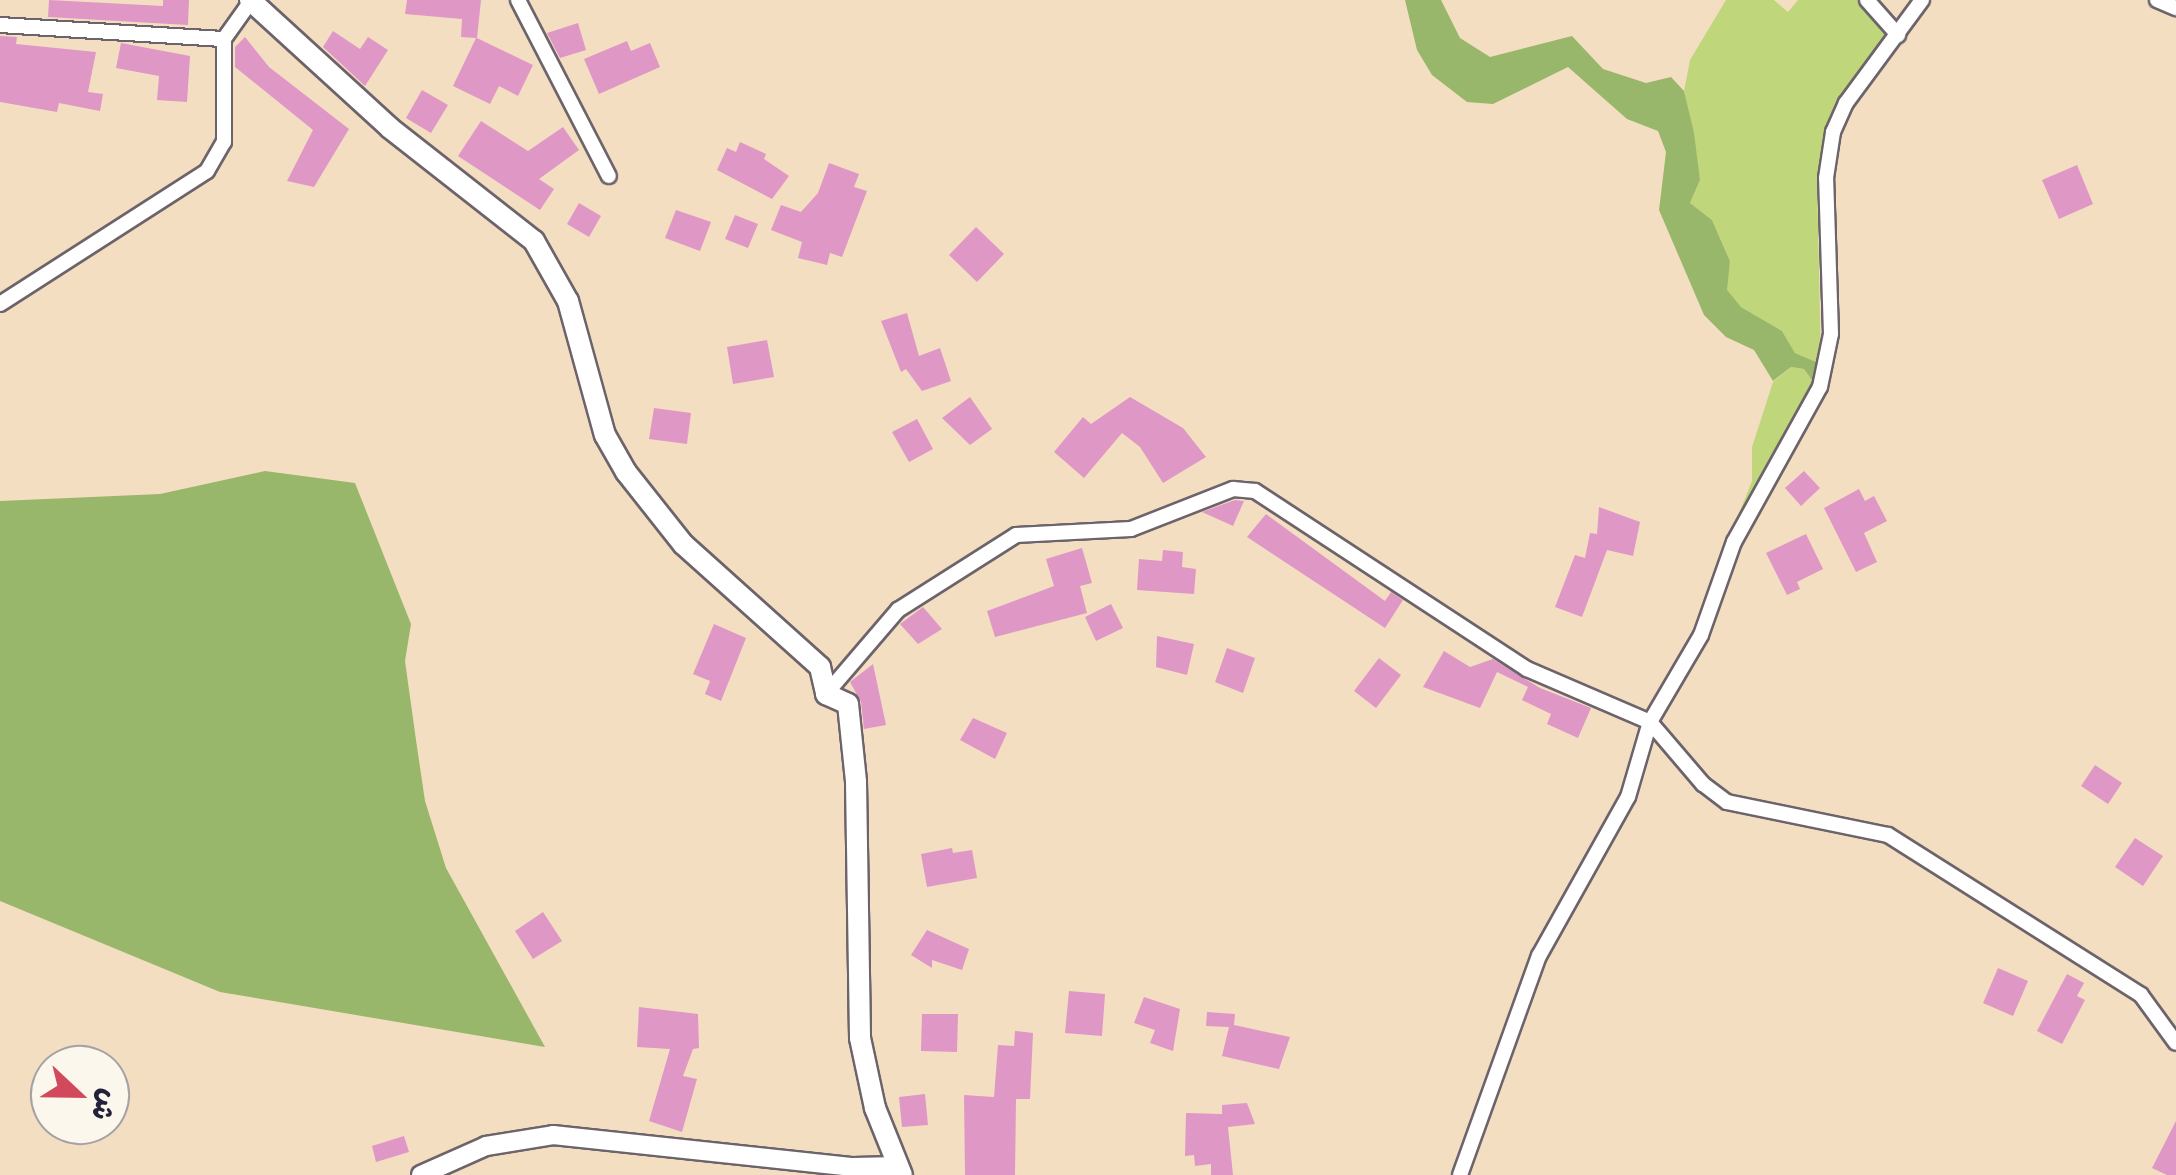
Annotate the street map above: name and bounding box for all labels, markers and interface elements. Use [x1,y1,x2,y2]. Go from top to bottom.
north arrow [30,1045,130,1145]
text: ش [84,1084,128,1127]

